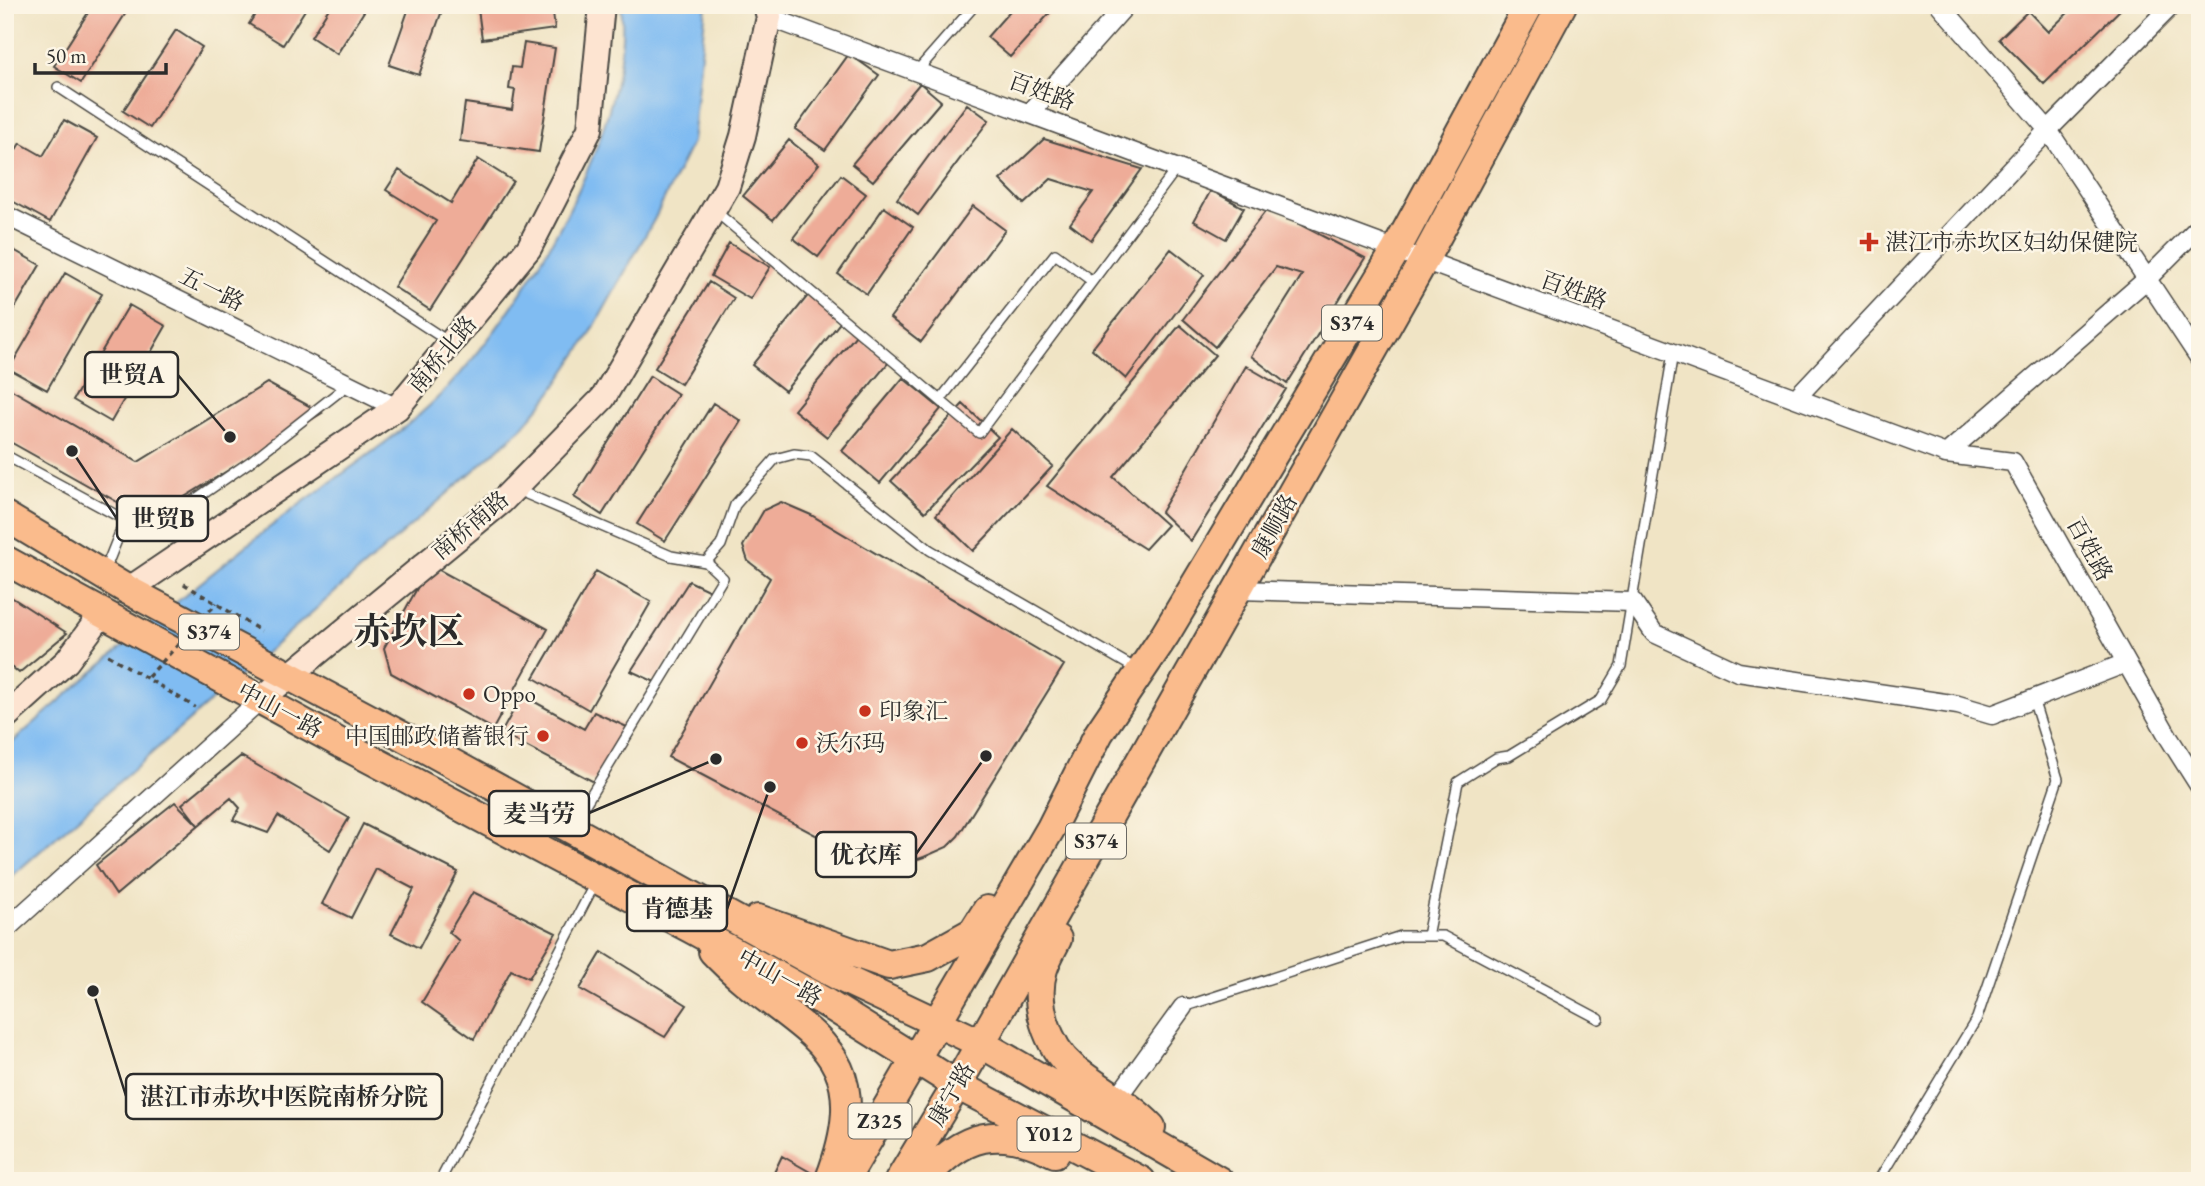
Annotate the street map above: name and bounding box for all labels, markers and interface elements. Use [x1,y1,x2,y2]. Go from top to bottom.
scale bar [35,32,166,76]
text: 50 m [46,42,87,69]
street label: 百姓路 [1004,65,1080,117]
place label: 湛江市赤坎区妇幼保健院 [1885,227,2138,257]
marker: 湛江市赤坎区妇幼保健院 [1859,232,1879,252]
street label: 五一路 [174,260,250,318]
street label: 百姓路 [1536,264,1612,316]
road number: S374 [1322,306,1382,340]
street label: 南桥北路 [401,309,483,399]
callout: 世贸A [85,352,178,397]
text: 世贸A [99,359,165,390]
street label: 南桥南路 [425,484,515,566]
street label: 康顺路 [1244,489,1304,563]
callout: 世贸B [117,496,208,541]
text: 世贸B [131,503,195,534]
street label: 百姓路 [2060,512,2120,586]
district label: 赤坎区 [354,607,465,655]
road number: S374 [179,614,239,650]
street label: 中山一路 [232,675,328,745]
place label: Oppo [483,679,536,709]
marker: Oppo [461,686,477,702]
place label: 印象汇 [879,696,948,726]
marker: 印象汇 [857,703,873,719]
place label: 中国邮政储蓄银行 [345,721,529,751]
marker: 中国邮政储蓄银行 [535,728,551,744]
place label: 沃尔玛 [816,728,885,758]
marker: 沃尔玛 [794,735,810,751]
callout: 麦当劳 [489,791,589,836]
text: 麦当劳 [503,798,575,829]
road number: S374 [1066,824,1126,858]
callout: 优衣库 [816,832,916,877]
text: 优衣库 [830,839,902,870]
callout: 肯德基 [627,886,727,931]
text: 肯德基 [641,893,713,924]
street label: 中山一路 [732,942,828,1012]
street label: 康宁路 [921,1057,981,1131]
callout: 湛江市赤坎中医院南桥分院 [126,1074,442,1119]
text: 湛江市赤坎中医院南桥分院 [140,1081,428,1112]
road number: Z325 [848,1104,912,1138]
road number: Y012 [1018,1116,1080,1152]

